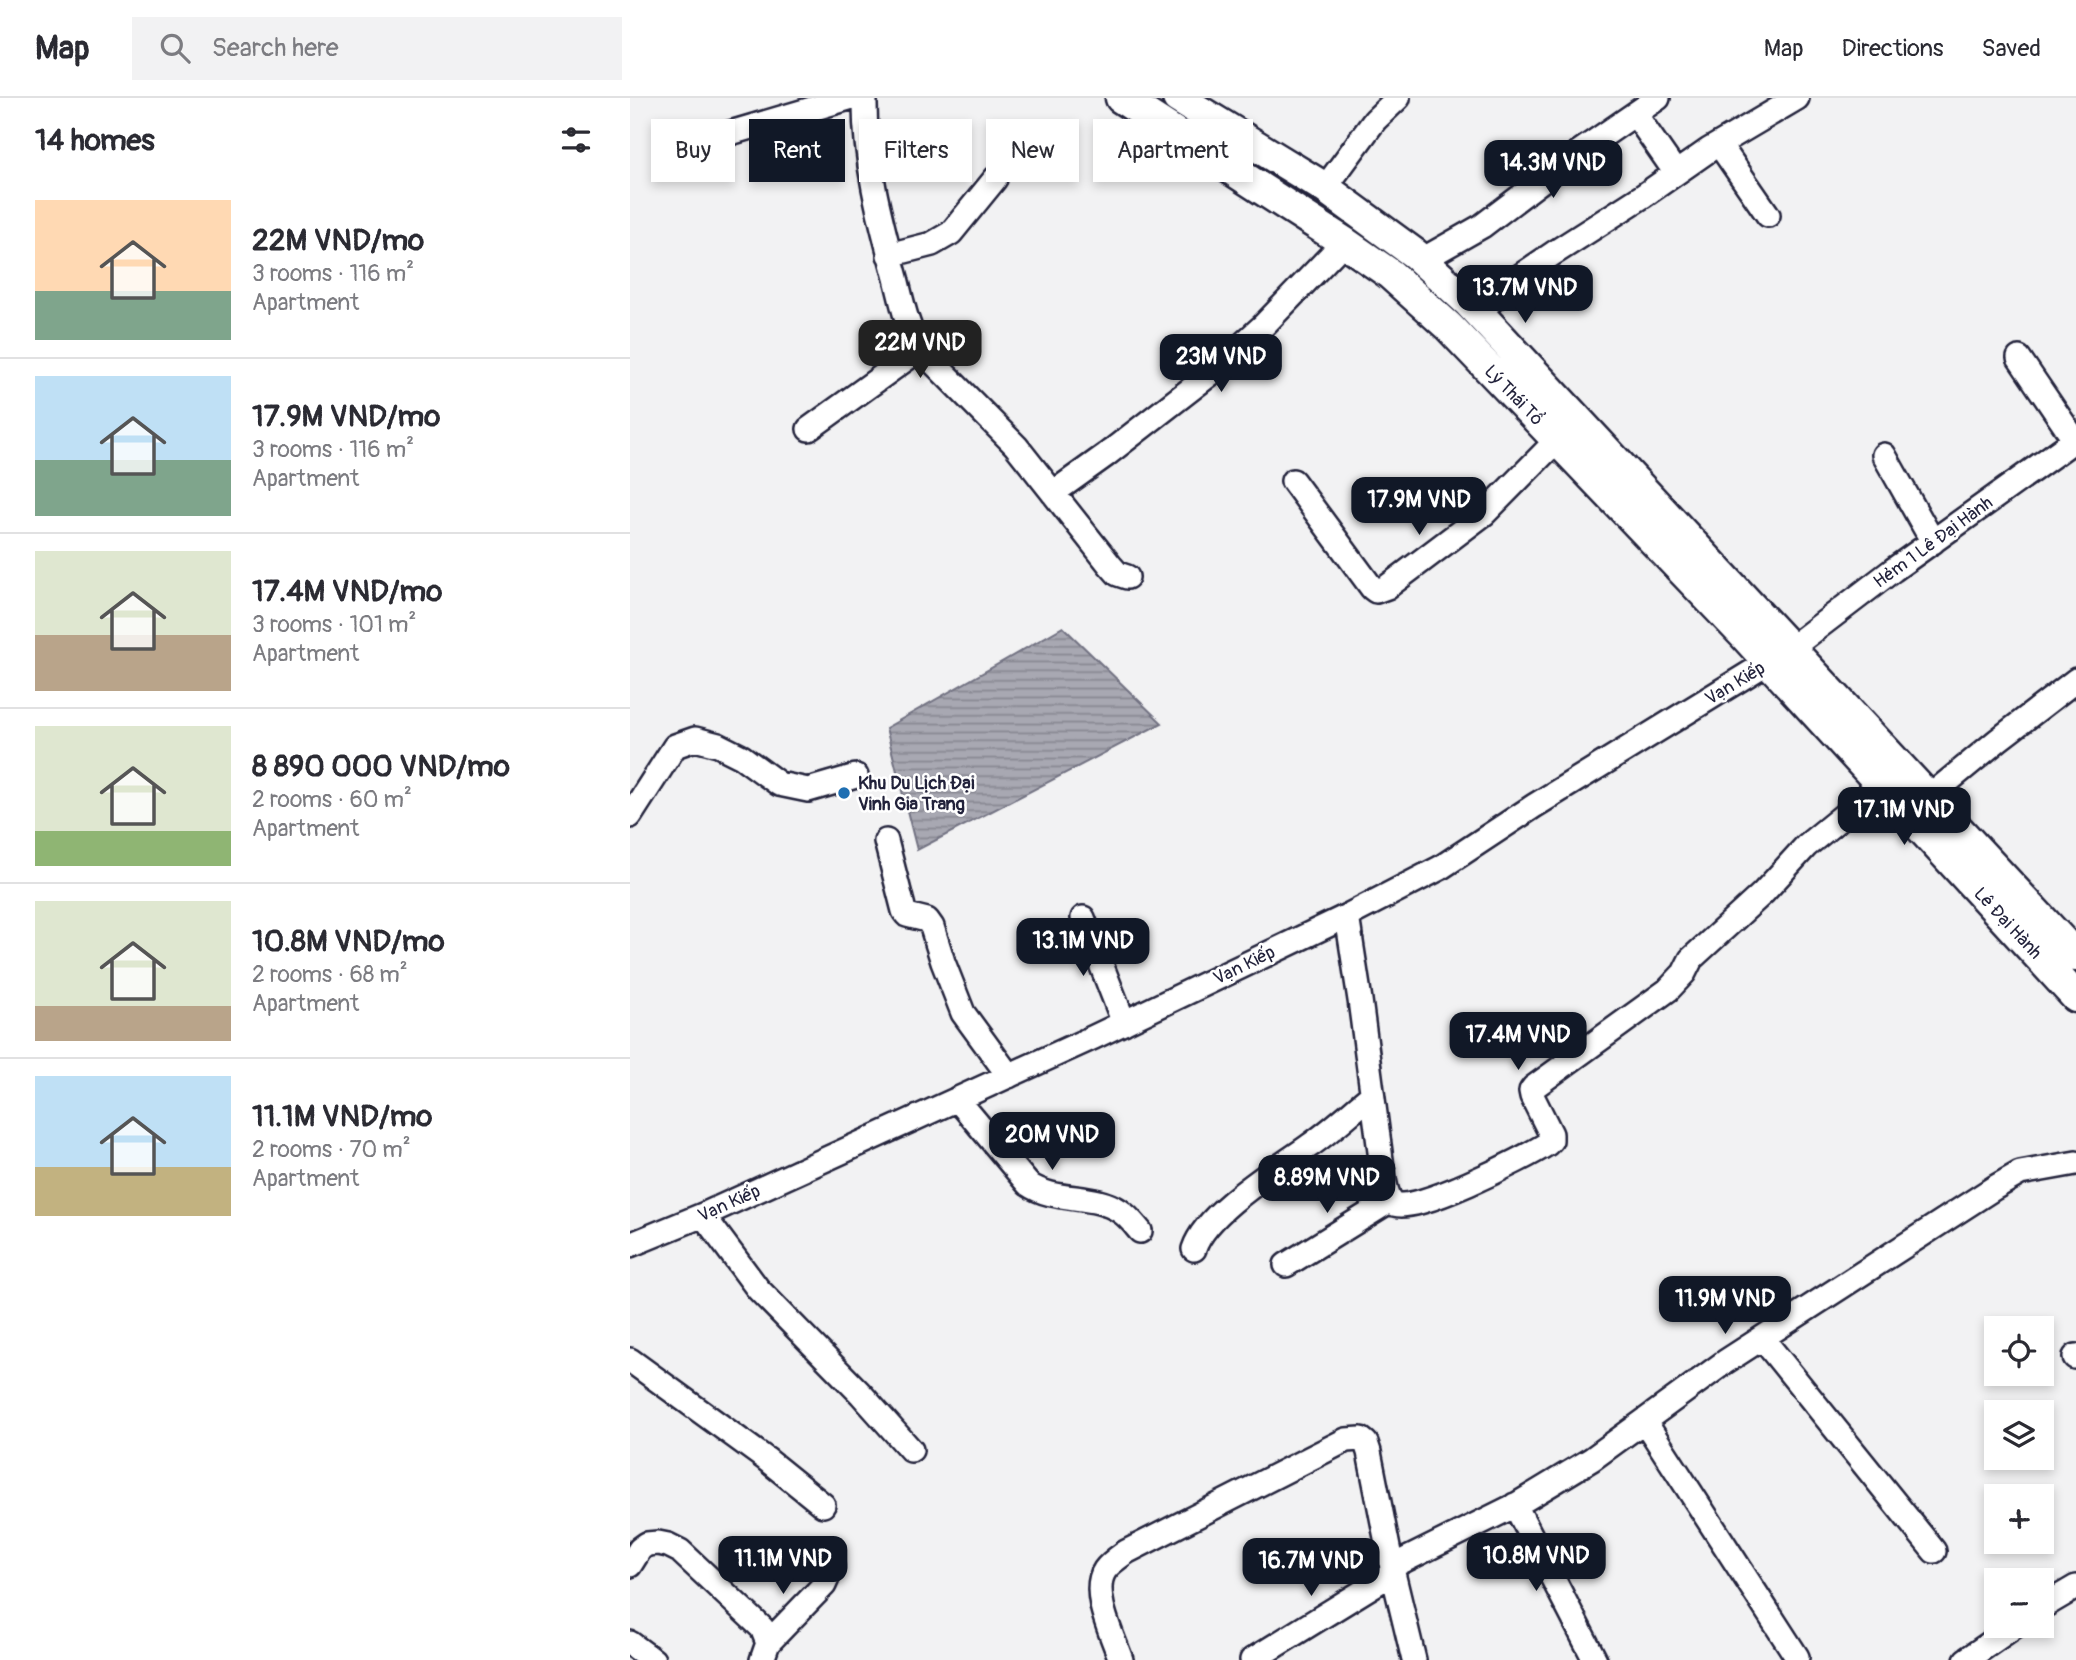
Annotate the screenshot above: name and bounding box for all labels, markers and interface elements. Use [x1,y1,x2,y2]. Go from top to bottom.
search box [132,17,622,80]
text: Map [35,28,90,69]
icon: search [156,29,194,67]
text: Search here [212,32,339,64]
text: Map [1764,34,1804,63]
text: Directions [1842,34,1943,63]
text: Saved [1981,34,2041,63]
chip: Buy [651,119,735,182]
chip: Rent [749,119,845,182]
chip: Filters [859,119,972,182]
chip: New [986,119,1079,182]
chip: Apartment [1093,119,1253,182]
icon: filters [557,121,595,159]
text: 14 homes [35,122,155,159]
pin: 14.3M VND [1473,140,1633,200]
text: 14.3M VND [1500,148,1606,177]
text: 22M VND/mo [252,222,424,259]
icon: home [91,228,175,312]
text: 3 rooms · 116 m² [252,259,414,288]
pin: 13.7M VND [1445,266,1605,325]
text: 13.7M VND [1473,273,1577,302]
text: Apartment [252,288,359,317]
pin: 22M VND [855,320,985,380]
text: 22M VND [874,328,966,357]
pin: 23M VND [1156,334,1286,394]
text: 23M VND [1176,342,1266,371]
street label: Lý Thái Tổ [1479,359,1549,431]
text: 17.9M VND/mo [252,398,440,435]
icon: home [91,404,175,488]
text: 3 rooms · 116 m² [252,435,414,464]
text: Apartment [252,464,359,493]
pin: 17.9M VND [1339,478,1499,537]
text: 17.9M VND [1367,485,1471,514]
street label: Hẻm 1 Lê Đại Hành [1869,491,1997,593]
text: 17.4M VND/mo [252,573,442,610]
icon: home [91,579,175,663]
text: 3 rooms · 101 m² [252,610,416,639]
text: Apartment [252,639,359,668]
street label: Vạn Kiếp [1701,657,1769,710]
text: 8 890 000 VND/mo [252,748,510,785]
icon: home [91,754,175,838]
place label: Khu Du Lịch Đại Vinh Gia Trang [858,772,974,816]
text: 2 rooms · 60 m² [252,785,412,814]
marker: Khu Du Lịch Đại Vinh Gia Trang [836,785,852,801]
pin: 17.1M VND [1824,788,1984,847]
text: 17.1M VND [1854,795,1954,824]
text: Apartment [252,814,359,843]
street label: Lê Đại Hành [1968,883,2047,964]
pin: 13.1M VND [1003,918,1163,978]
text: 10.8M VND/mo [252,923,445,960]
text: 13.1M VND [1032,926,1134,955]
icon: home [91,929,175,1013]
street label: Vạn Kiếp [1210,941,1279,990]
text: 2 rooms · 68 m² [252,960,408,989]
text: Apartment [252,989,359,1018]
pin: 17.4M VND [1438,1012,1598,1072]
text: 17.4M VND [1466,1020,1570,1049]
text: 11.1M VND/mo [252,1098,432,1135]
icon: home [91,1104,175,1188]
pin: 20M VND [987,1112,1117,1172]
text: 20M VND [1005,1120,1099,1149]
text: 2 rooms · 70 m² [252,1135,411,1164]
pin: 8.89M VND [1247,1156,1407,1215]
text: 8.89M VND [1274,1163,1380,1192]
text: Apartment [252,1164,359,1193]
street label: Vạn Kiếp [694,1180,764,1227]
pin: 11.9M VND [1645,1276,1805,1336]
text: 11.9M VND [1675,1284,1775,1313]
map controls [1984,1316,2054,1638]
button: locate [1984,1316,2054,1386]
button: layers [1984,1400,2054,1470]
button: + [1984,1484,2054,1554]
pin: 10.8M VND [1456,1534,1616,1593]
pin: 11.1M VND [703,1536,863,1596]
pin: 16.7M VND [1231,1538,1391,1598]
text: 10.8M VND [1483,1541,1589,1570]
text: 11.1M VND [734,1544,832,1573]
text: 16.7M VND [1259,1546,1363,1575]
button: − [1984,1568,2054,1638]

